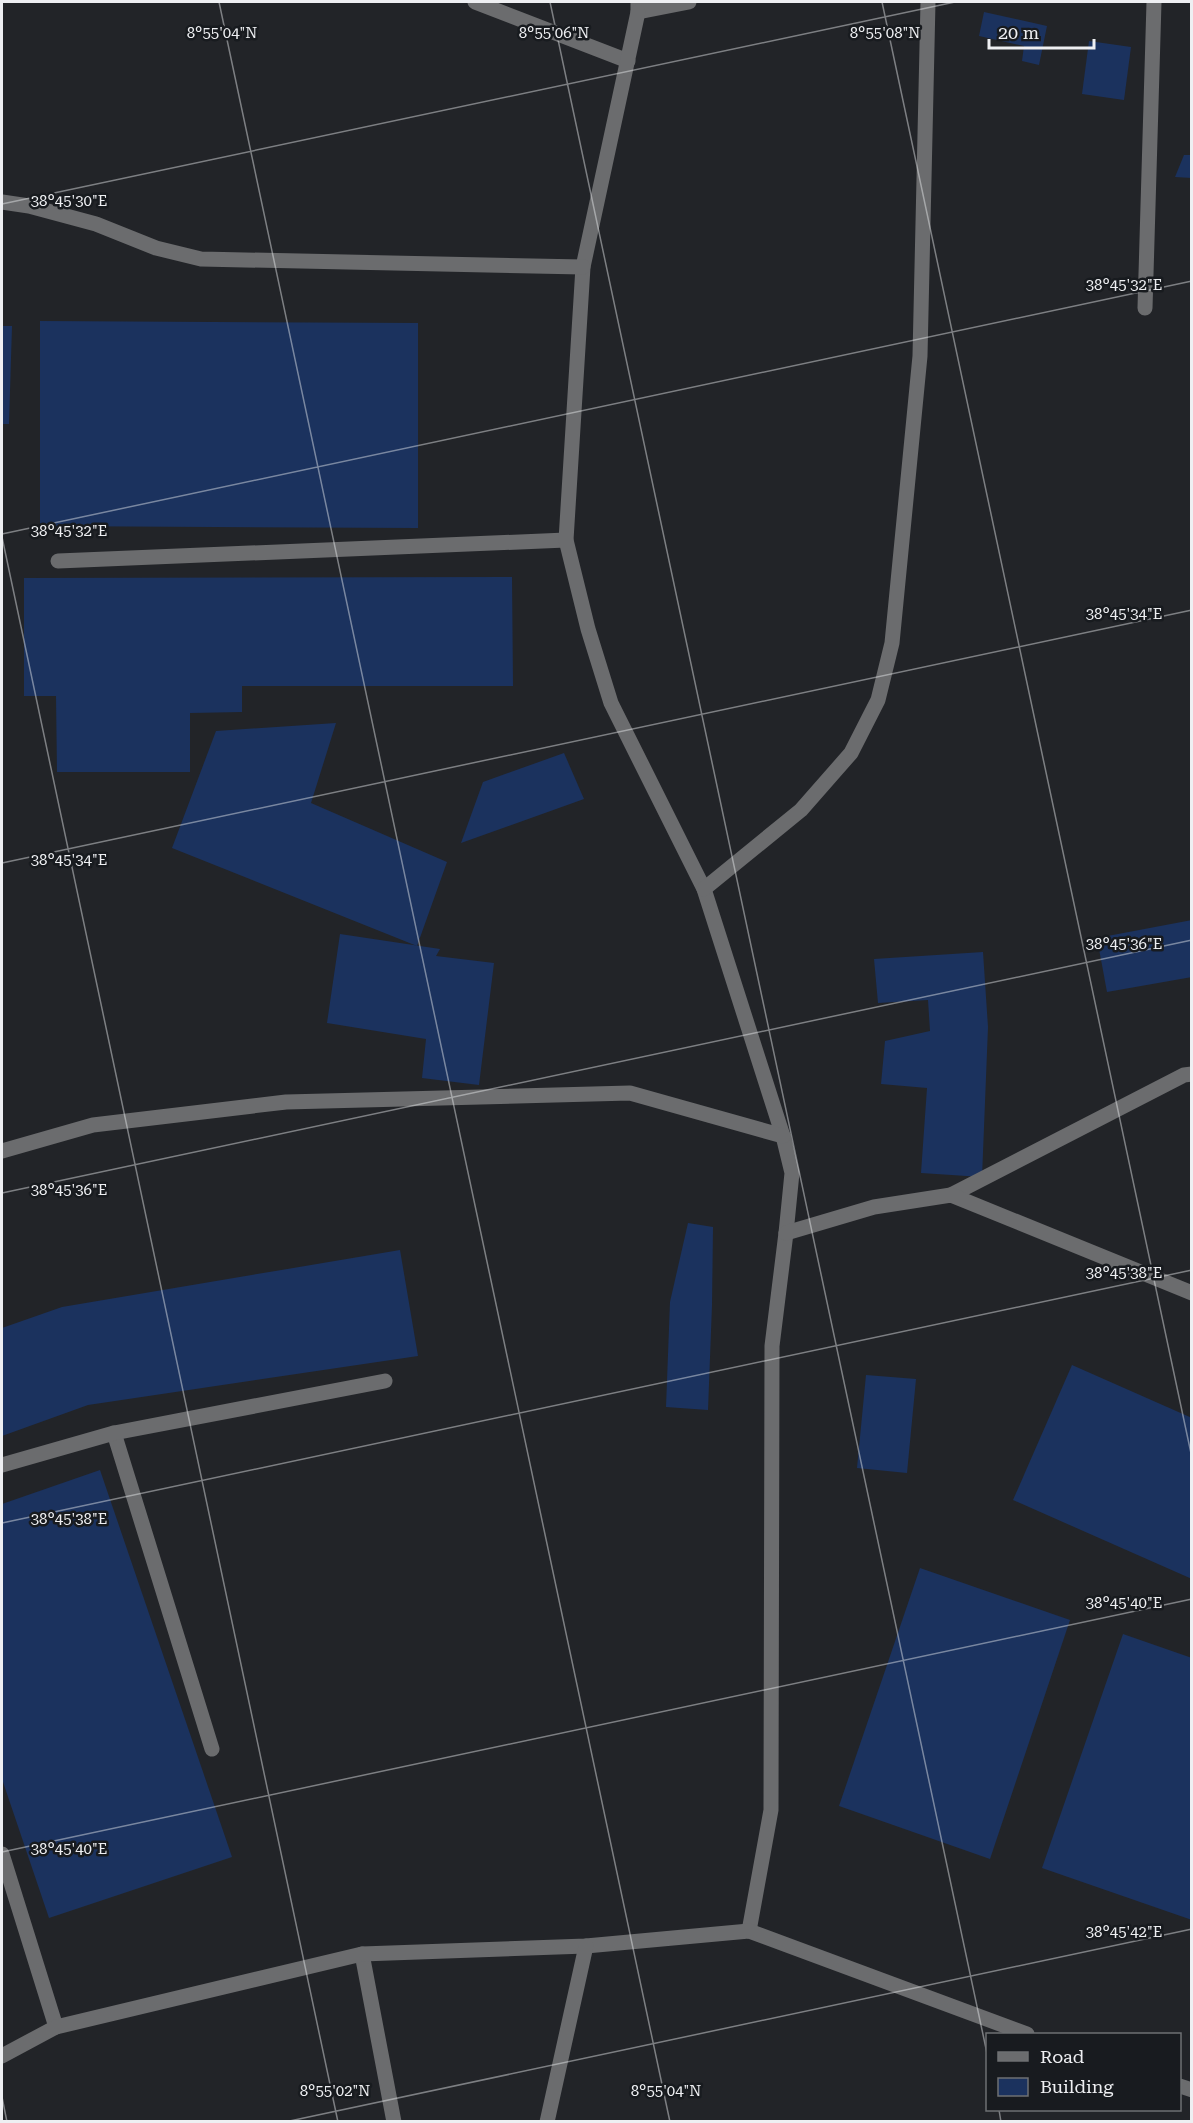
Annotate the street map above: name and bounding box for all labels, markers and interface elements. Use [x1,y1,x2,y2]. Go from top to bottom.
scale bar [989,12,1094,50]
text: 20 m [998,22,1039,43]
text: 8°55'04"N [187,24,257,42]
text: 8°55'06"N [519,24,589,42]
text: 8°55'08"N [850,24,920,42]
text: 38°45'30"E [31,192,107,210]
text: 38°45'32"E [1086,276,1162,294]
text: 38°45'32"E [31,522,107,540]
text: 38°45'34"E [1086,605,1162,623]
text: 38°45'34"E [31,851,107,869]
text: 38°45'36"E [1086,935,1162,953]
text: 38°45'36"E [31,1181,107,1199]
text: 38°45'38"E [1086,1264,1162,1282]
text: 38°45'38"E [31,1510,107,1528]
text: 38°45'40"E [1086,1594,1162,1612]
text: 38°45'40"E [31,1840,107,1858]
text: 38°45'42"E [1086,1923,1162,1941]
legend [986,2033,1181,2111]
text: Road [1040,2046,1085,2067]
text: Building [1040,2076,1114,2097]
text: 8°55'02"N [300,2082,370,2100]
text: 8°55'04"N [631,2082,701,2100]

